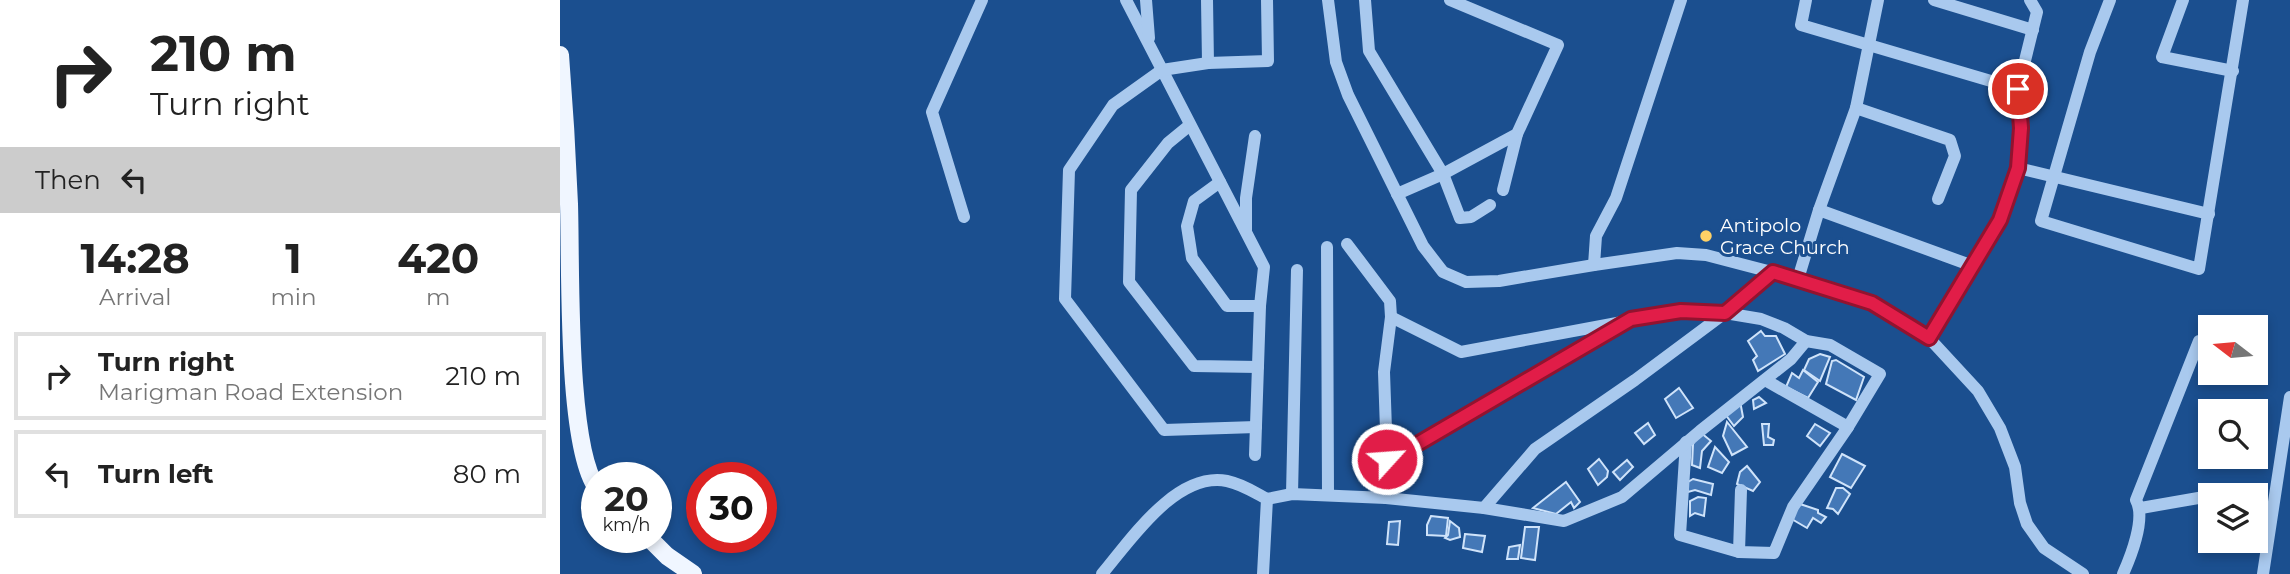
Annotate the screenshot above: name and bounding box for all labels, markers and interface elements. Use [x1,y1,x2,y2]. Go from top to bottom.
text: 210 m [150,24,297,83]
icon: right [35,28,126,119]
pin [1988,59,2048,119]
icon: arrive [1999,70,2037,108]
text: Turn right [150,84,310,123]
icon: left [115,161,153,199]
text: Then [35,164,101,196]
place label: Antipolo Grace Church [1720,214,1850,259]
marker: Antipolo Grace Church [1698,228,1714,244]
text: 14:28 [81,232,190,284]
text: 1 [285,232,302,284]
text: 420 [397,232,479,284]
text: Arrival [99,283,171,311]
text: min [270,283,317,311]
text: m [426,283,450,311]
north arrow [2198,315,2268,385]
map controls [2198,315,2268,553]
text: Turn right [98,346,234,378]
icon: right [39,357,77,395]
text: 210 m [445,360,521,392]
text: Marigman Road Extension [98,378,403,406]
button: search [2198,399,2268,469]
position arrow [1350,422,1424,496]
icon: left [39,455,77,493]
text: Turn left [98,458,214,490]
text: 80 m [453,458,521,490]
speed limit sign: 30 [686,462,777,553]
text: 20 [604,477,649,520]
button: layers [2198,483,2268,553]
text: km/h [602,514,651,536]

